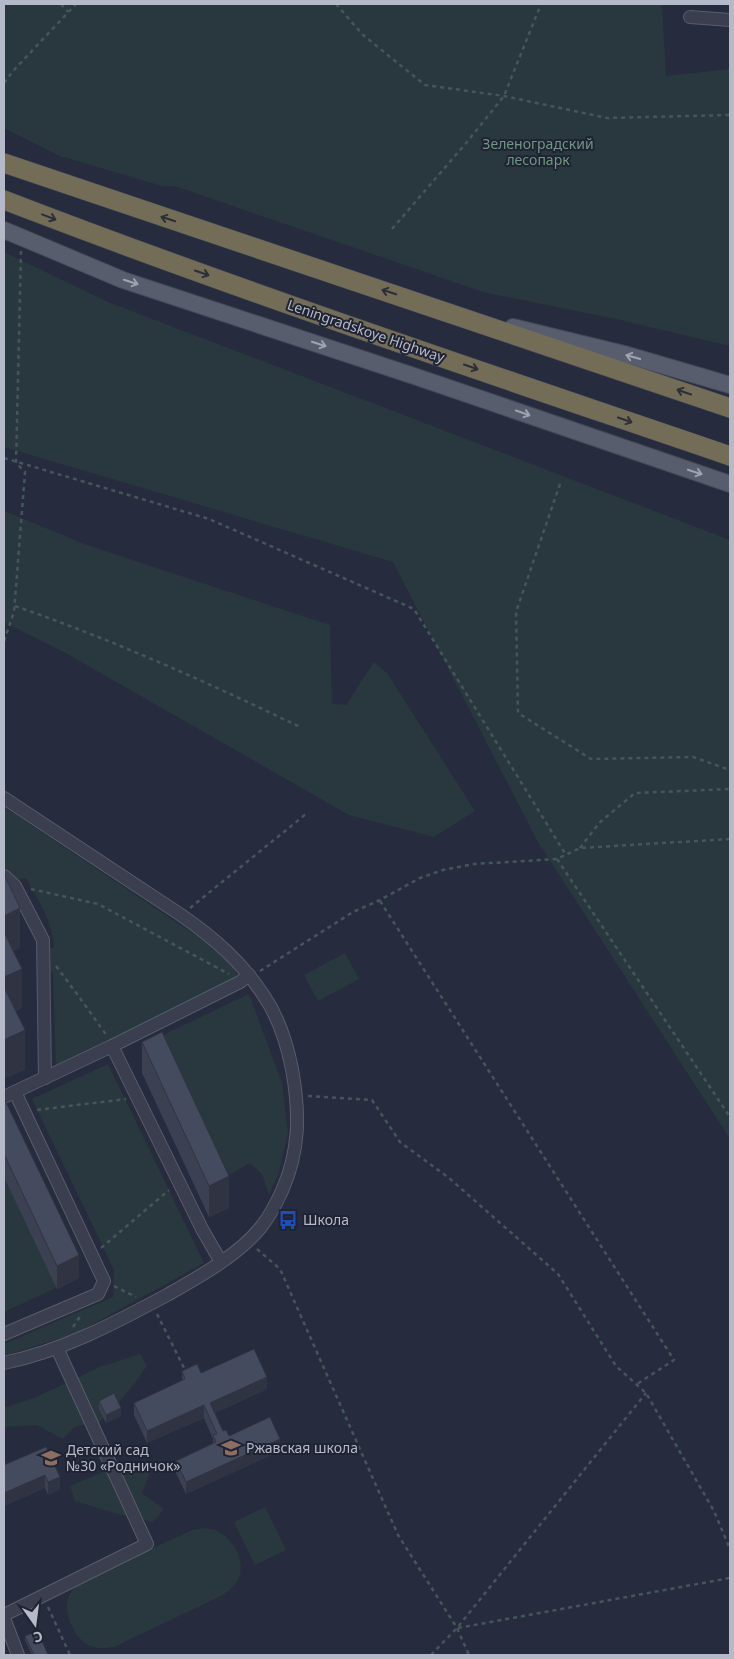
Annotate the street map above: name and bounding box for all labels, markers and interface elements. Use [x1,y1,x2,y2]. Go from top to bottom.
park label: Зеленоградский лесопарк [482,134,594,169]
one-way arrow [41,213,56,222]
one-way arrow [161,214,177,223]
one-way arrow [193,269,209,279]
one-way arrow [123,278,138,287]
one-way arrow [381,287,397,297]
street label: Leningradskoye Highway [285,295,448,367]
one-way arrow [311,340,327,350]
one-way arrow [626,351,642,361]
one-way arrow [463,363,478,372]
one-way arrow [677,387,692,396]
one-way arrow [515,409,530,418]
one-way arrow [616,416,632,425]
one-way arrow [687,468,702,477]
bus stop icon: Школа [277,1209,299,1231]
place label: Школа [303,1210,349,1229]
school or university icon: Ржавская школа [220,1437,242,1459]
place label: Ржавская школа [246,1438,358,1457]
place label: Детский сад №30 «Родничок» [66,1440,180,1475]
school or university icon: Детский сад №30 «Родничок» [40,1447,62,1469]
north arrow [10,1599,60,1649]
text: С [32,1627,45,1647]

